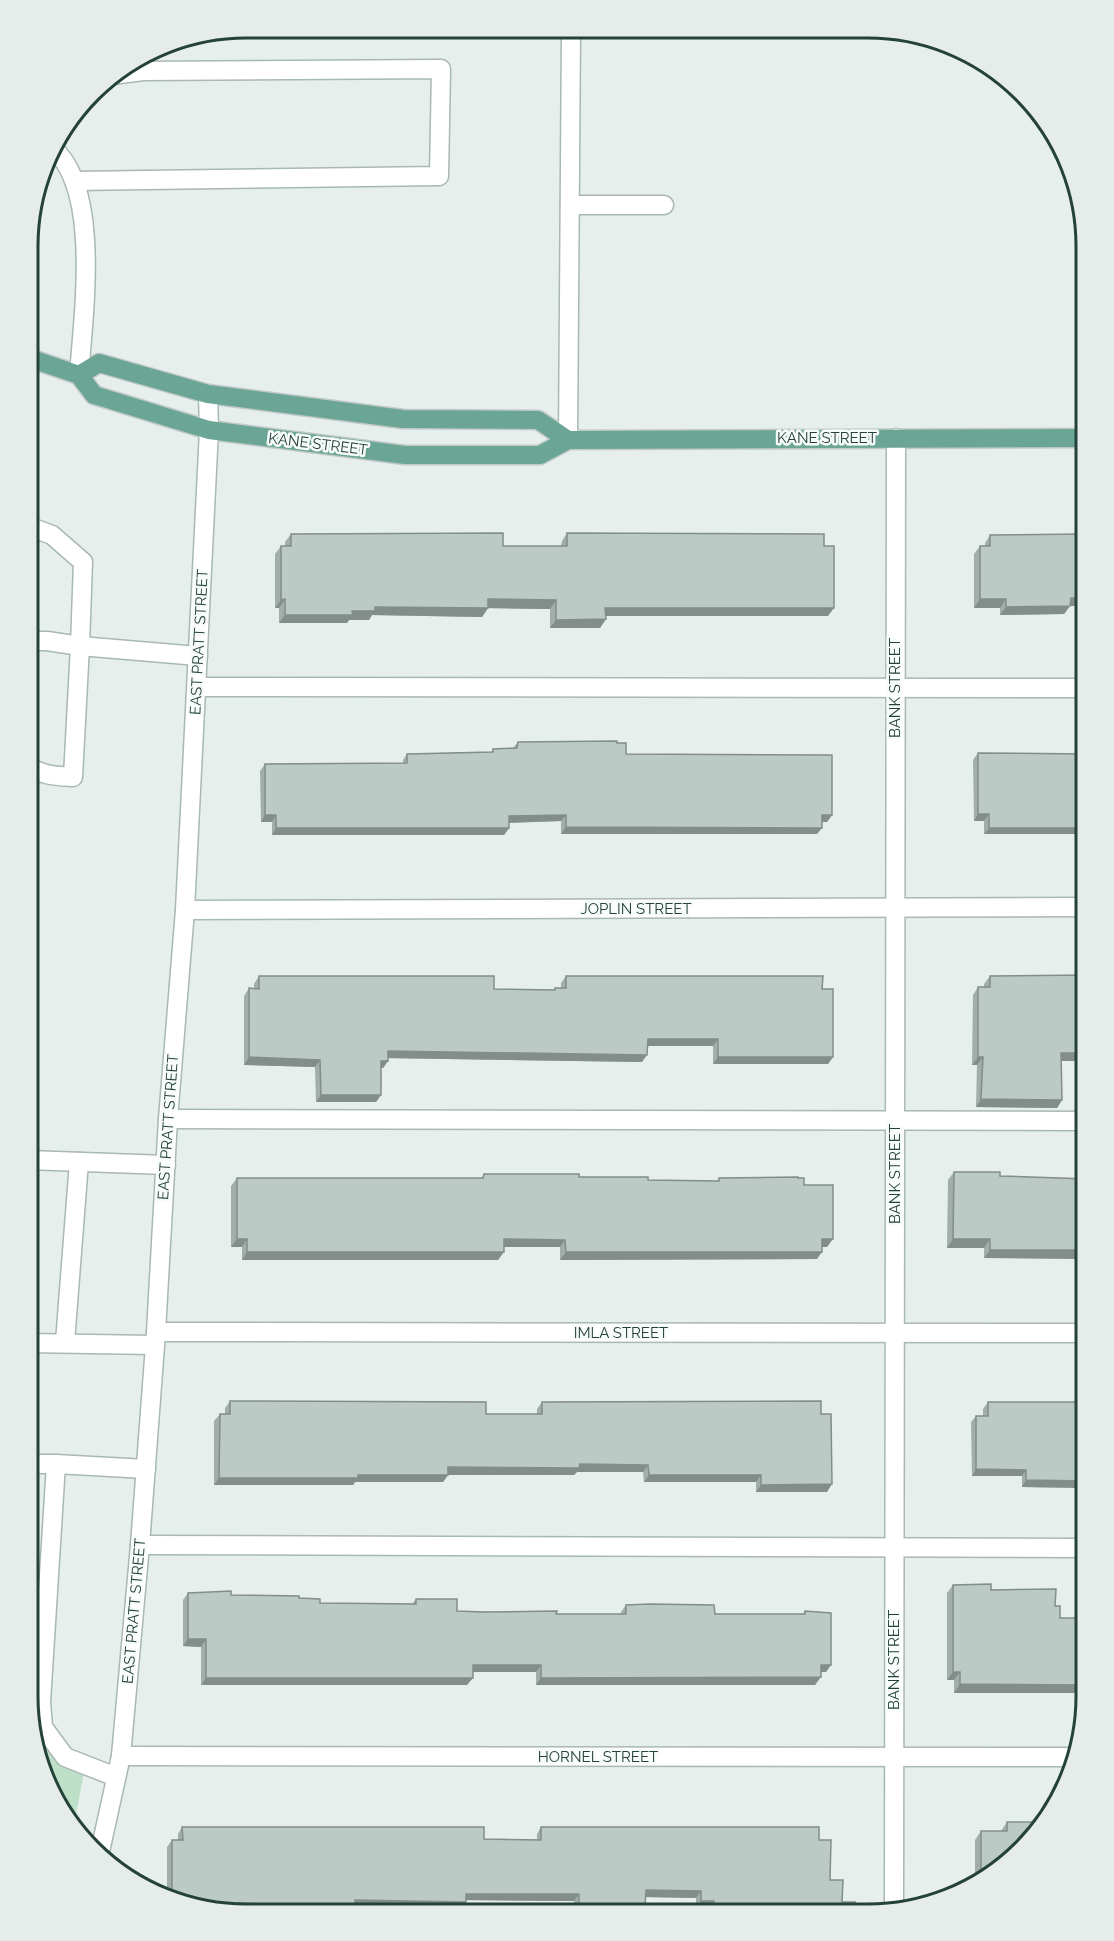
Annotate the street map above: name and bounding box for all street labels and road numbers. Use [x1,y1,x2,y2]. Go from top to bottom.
street label: KANE STREET [267,429,369,459]
street label: KANE STREET [777,429,877,447]
street label: EAST PRATT STREET [186,569,212,715]
street label: BANK STREET [886,638,904,738]
street label: JOPLIN STREET [580,900,692,918]
street label: EAST PRATT STREET [154,1054,182,1200]
street label: BANK STREET [886,1124,904,1224]
street label: IMLA STREET [574,1324,668,1342]
street label: EAST PRATT STREET [119,1537,149,1685]
street label: BANK STREET [885,1610,903,1710]
street label: HORNEL STREET [538,1748,658,1766]

